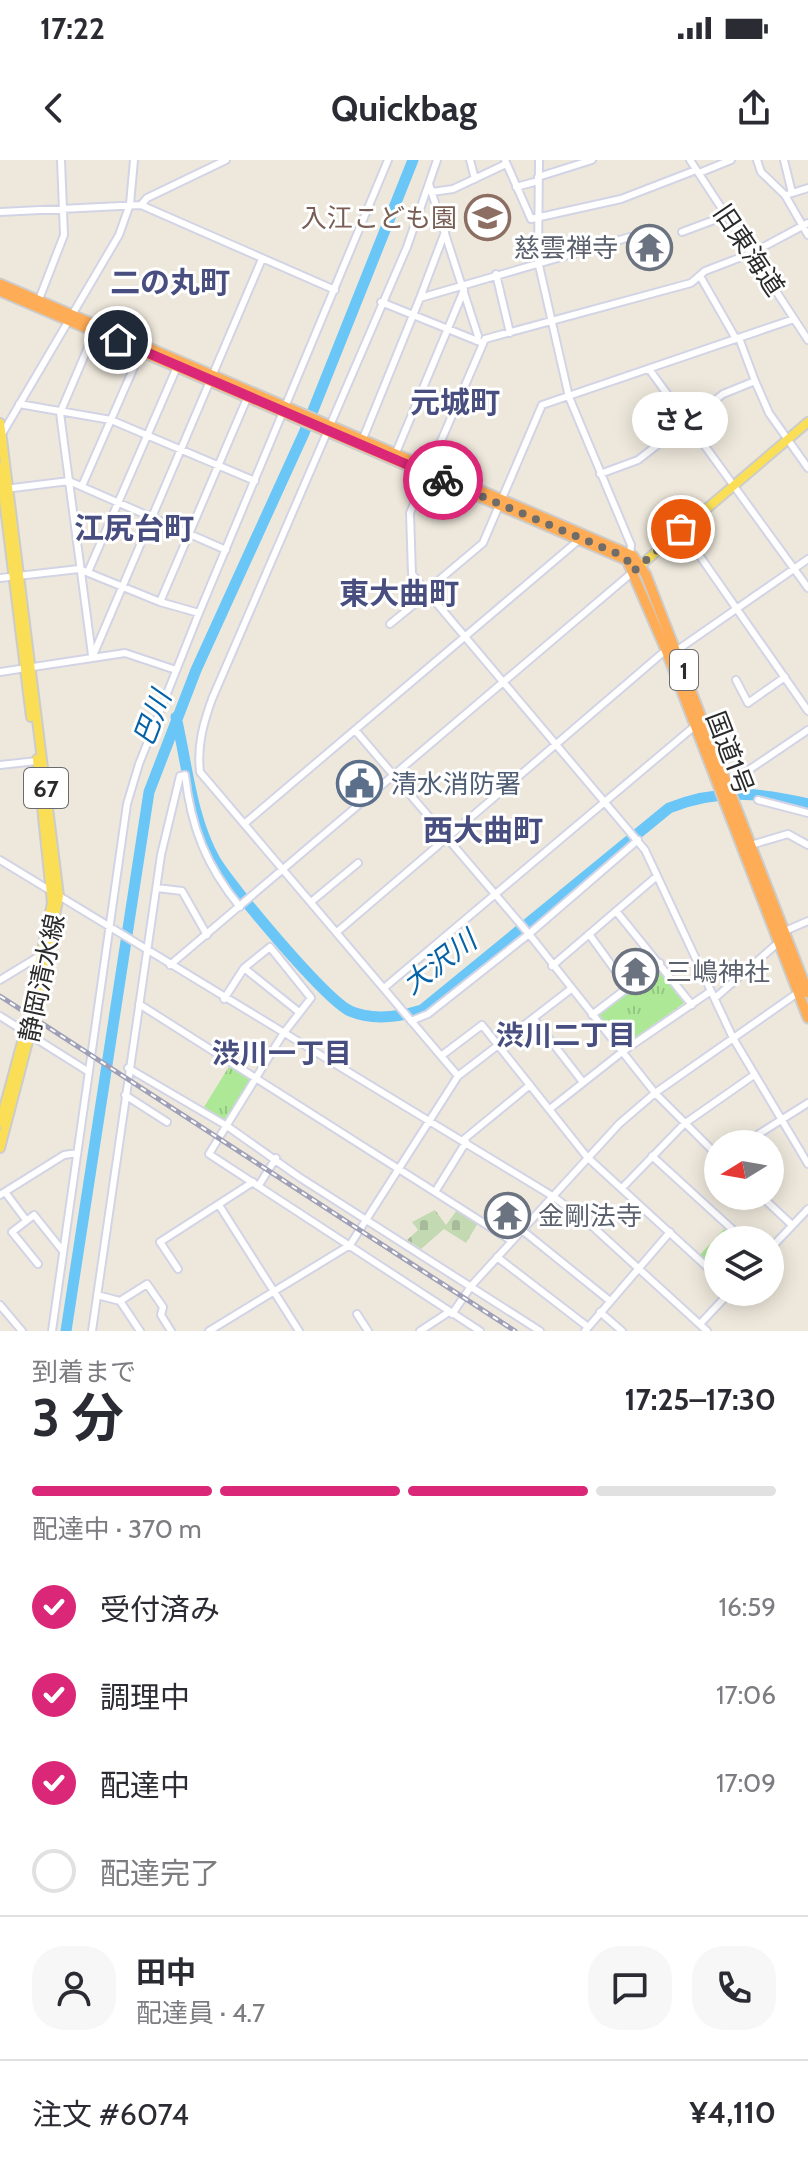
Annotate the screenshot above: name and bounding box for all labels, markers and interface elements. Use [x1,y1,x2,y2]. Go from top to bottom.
text: 17:22 [40,10,105,47]
icon: back [32,86,76,130]
text: Quickbag [331,86,477,130]
icon: share [732,86,776,130]
school or university icon: 入江こども園 [464,194,512,242]
street label: 旧東海道 [707,198,791,302]
place label: 入江こども園 [301,202,457,234]
temple icon: 慈雲禅寺 [625,224,673,272]
place label: 慈雲禅寺 [514,232,618,264]
district label: 二の丸町 [110,264,230,301]
pin [84,306,152,374]
icon: home [96,318,140,362]
district label: 元城町 [410,384,500,421]
callout: さと [633,393,729,449]
text: さと [654,404,706,436]
courier [403,440,483,520]
icon: bike [421,458,465,502]
pin [647,495,715,563]
icon: bag [659,507,703,551]
district label: 江尻台町 [74,510,194,547]
district label: 東大曲町 [339,575,459,612]
road number: 1 [670,650,698,690]
water label: 巴川 [126,683,179,750]
street label: 国道1号 [700,707,760,799]
public building icon: 清水消防署 [336,760,384,808]
road number: 67 [24,768,68,808]
place label: 清水消防署 [391,768,521,800]
district label: 西大曲町 [423,812,543,849]
street label: 静岡清水線 [13,911,71,1045]
water label: 大沢川 [395,921,485,1001]
temple icon: 三嶋神社 [611,948,659,996]
place label: 三嶋神社 [666,956,770,988]
district label: 渋川二丁目 [496,1018,636,1052]
district label: 渋川一丁目 [212,1036,352,1070]
north arrow [704,1130,784,1210]
map controls [704,1130,784,1306]
temple icon: 金剛法寺 [483,1192,531,1240]
place label: 金剛法寺 [538,1200,642,1232]
button: layers [704,1226,784,1306]
text: 到着まで [32,1356,136,1388]
text: 17:25–17:30 [624,1381,776,1418]
text: 3 分 [32,1386,124,1449]
text: 配達中 · 370 m [32,1513,202,1545]
icon: check [32,1585,76,1629]
text: 受付済み [100,1591,220,1628]
text: 16:59 [719,1591,776,1623]
icon: check [32,1673,76,1717]
text: 調理中 [100,1679,190,1716]
text: 17:06 [716,1679,776,1711]
icon: check [32,1761,76,1805]
text: 配達中 [100,1767,190,1804]
text: 17:09 [716,1767,776,1799]
text: 配達完了 [100,1855,220,1892]
button: person [32,1946,116,2030]
button: chat [588,1946,672,2030]
button: phone [692,1946,776,2030]
text: 田中 [136,1954,196,1991]
text: 配達員 · 4.7 [136,1997,265,2029]
text: ¥4,110 [690,2094,776,2131]
text: 注文 #6074 [32,2096,189,2133]

